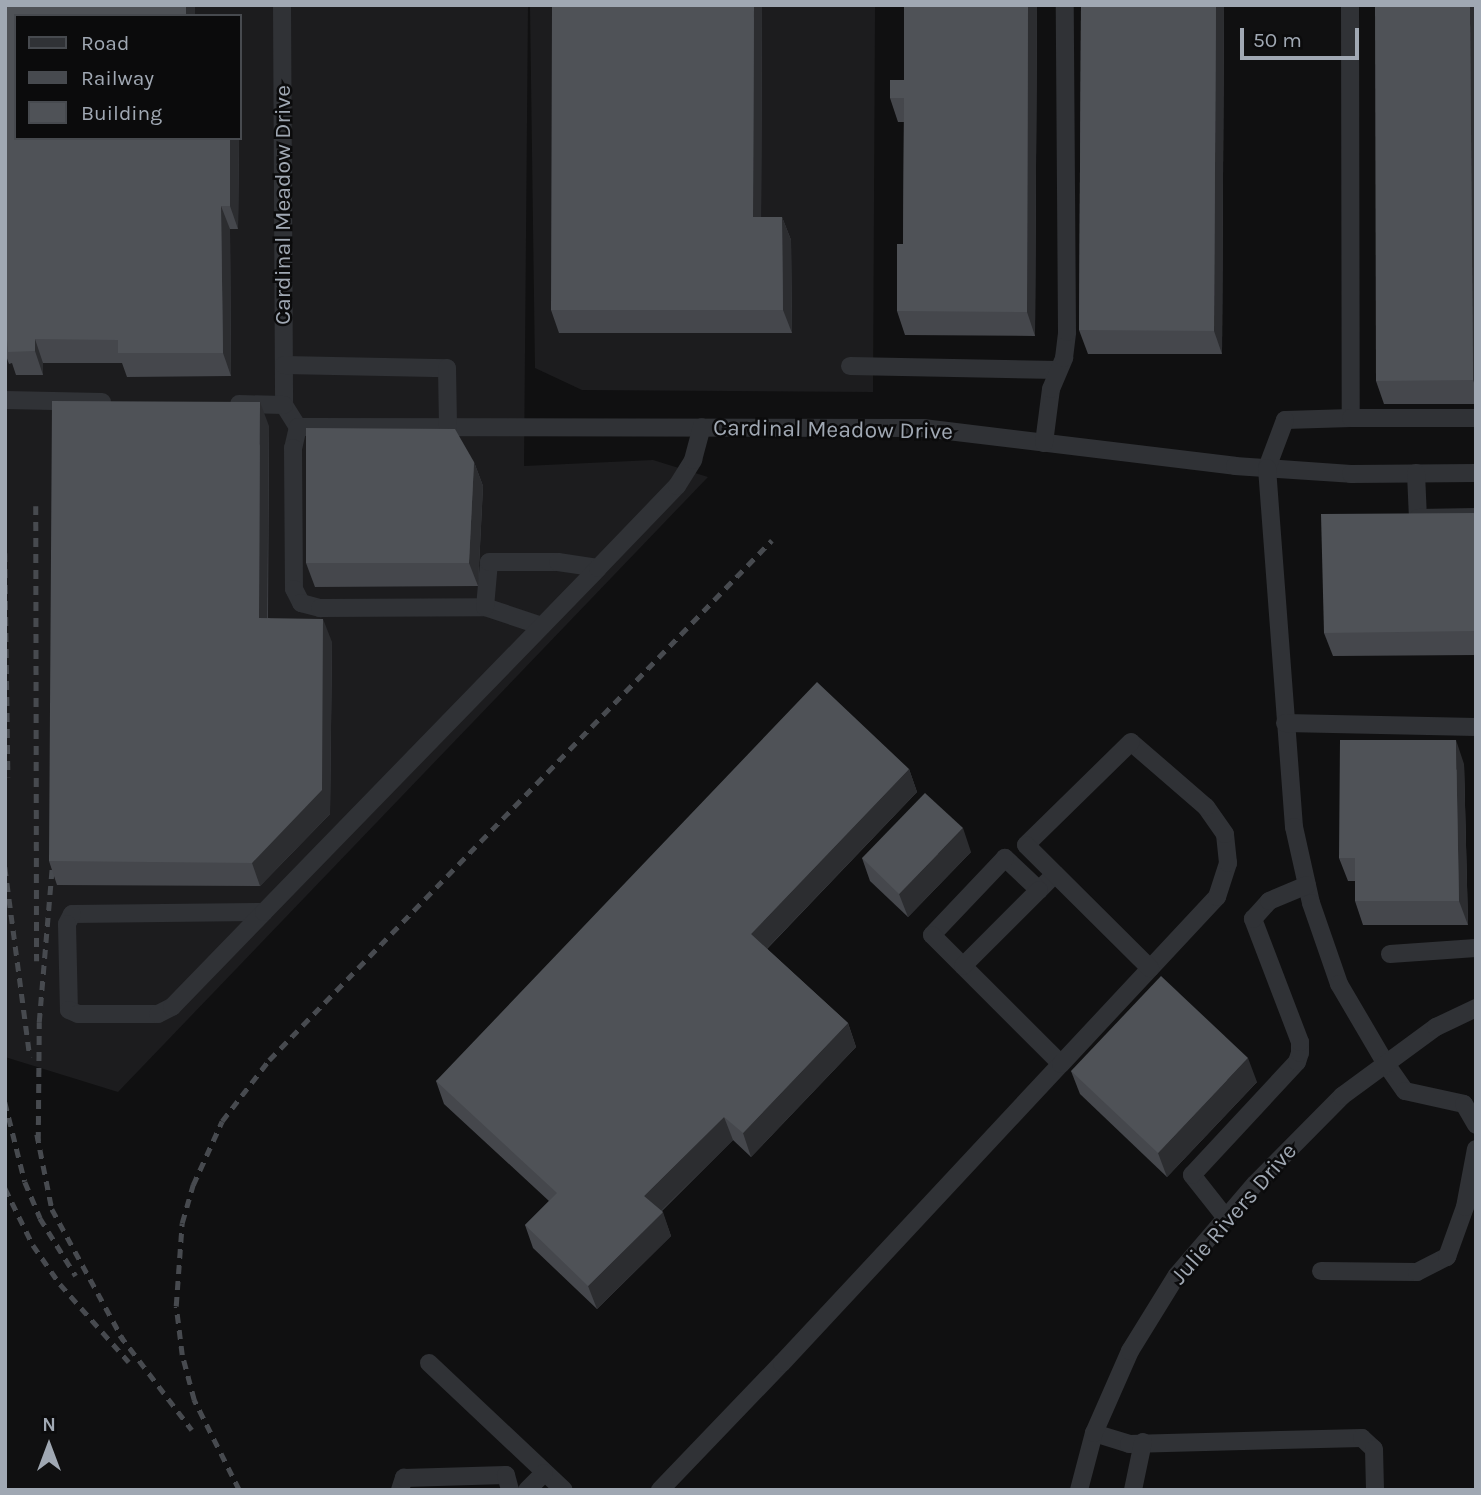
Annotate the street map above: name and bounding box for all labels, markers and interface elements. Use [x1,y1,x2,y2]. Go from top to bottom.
legend [14,14,242,140]
scale bar [1243,14,1362,58]
text: 50 m [1253,28,1302,52]
text: Road [81,31,129,55]
text: Railway [81,66,154,90]
street label: Cardinal Meadow Drive [269,85,297,325]
text: Building [81,101,162,125]
street label: Cardinal Meadow Drive [713,414,953,446]
street label: Julie Rivers Drive [1165,1138,1303,1290]
north arrow [14,1411,84,1481]
text: N [42,1414,56,1436]

